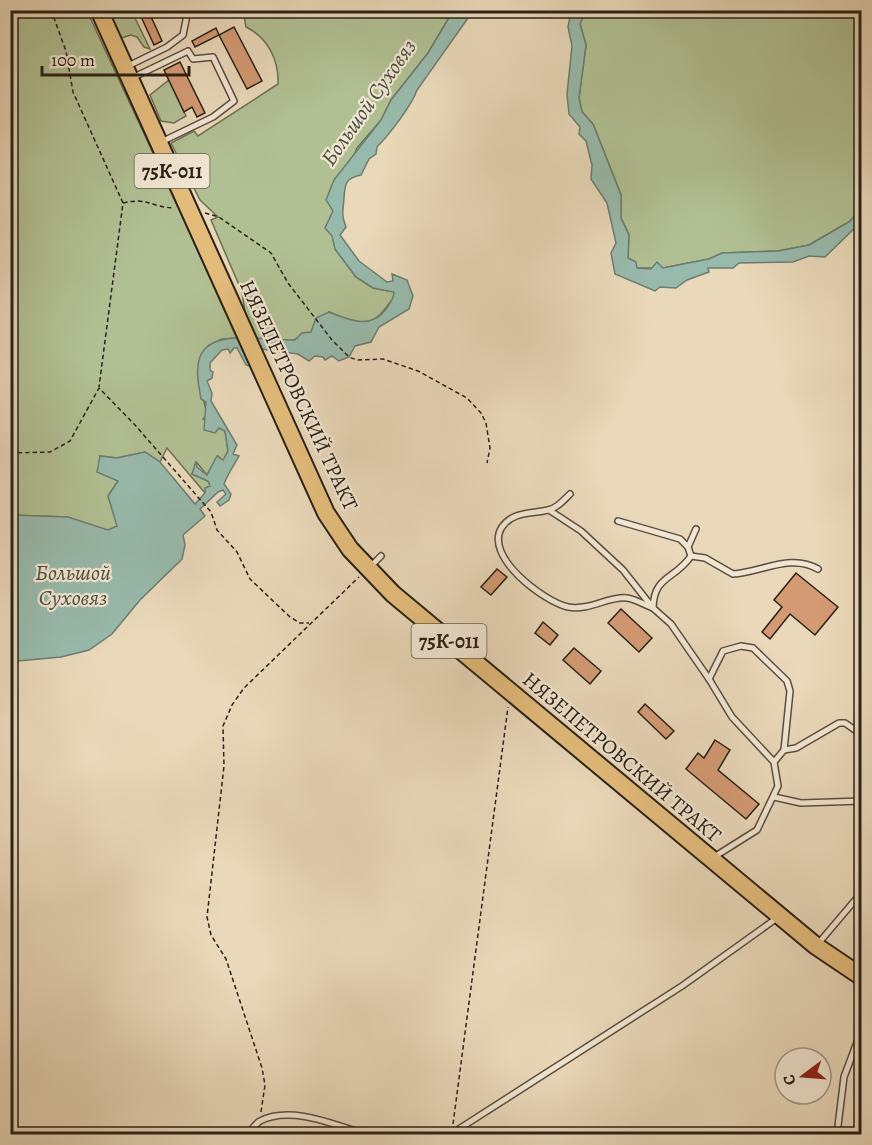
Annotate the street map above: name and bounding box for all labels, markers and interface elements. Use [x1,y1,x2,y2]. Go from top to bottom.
water label: Большой Суховяз [314,33,424,172]
scale bar [42,39,189,77]
text: 100 m [51,48,95,72]
road number: 75К-011 [134,154,210,188]
street label: НЯЗЕПЕТРОВСКИЙ ТРАКТ [233,275,365,515]
water label: Большой Суховяз [35,558,111,613]
road number: 75К-011 [412,624,486,658]
street label: НЯЗЕПЕТРОВСКИЙ ТРАКТ [517,665,728,849]
north arrow [773,1046,833,1106]
text: С [778,1072,801,1088]

